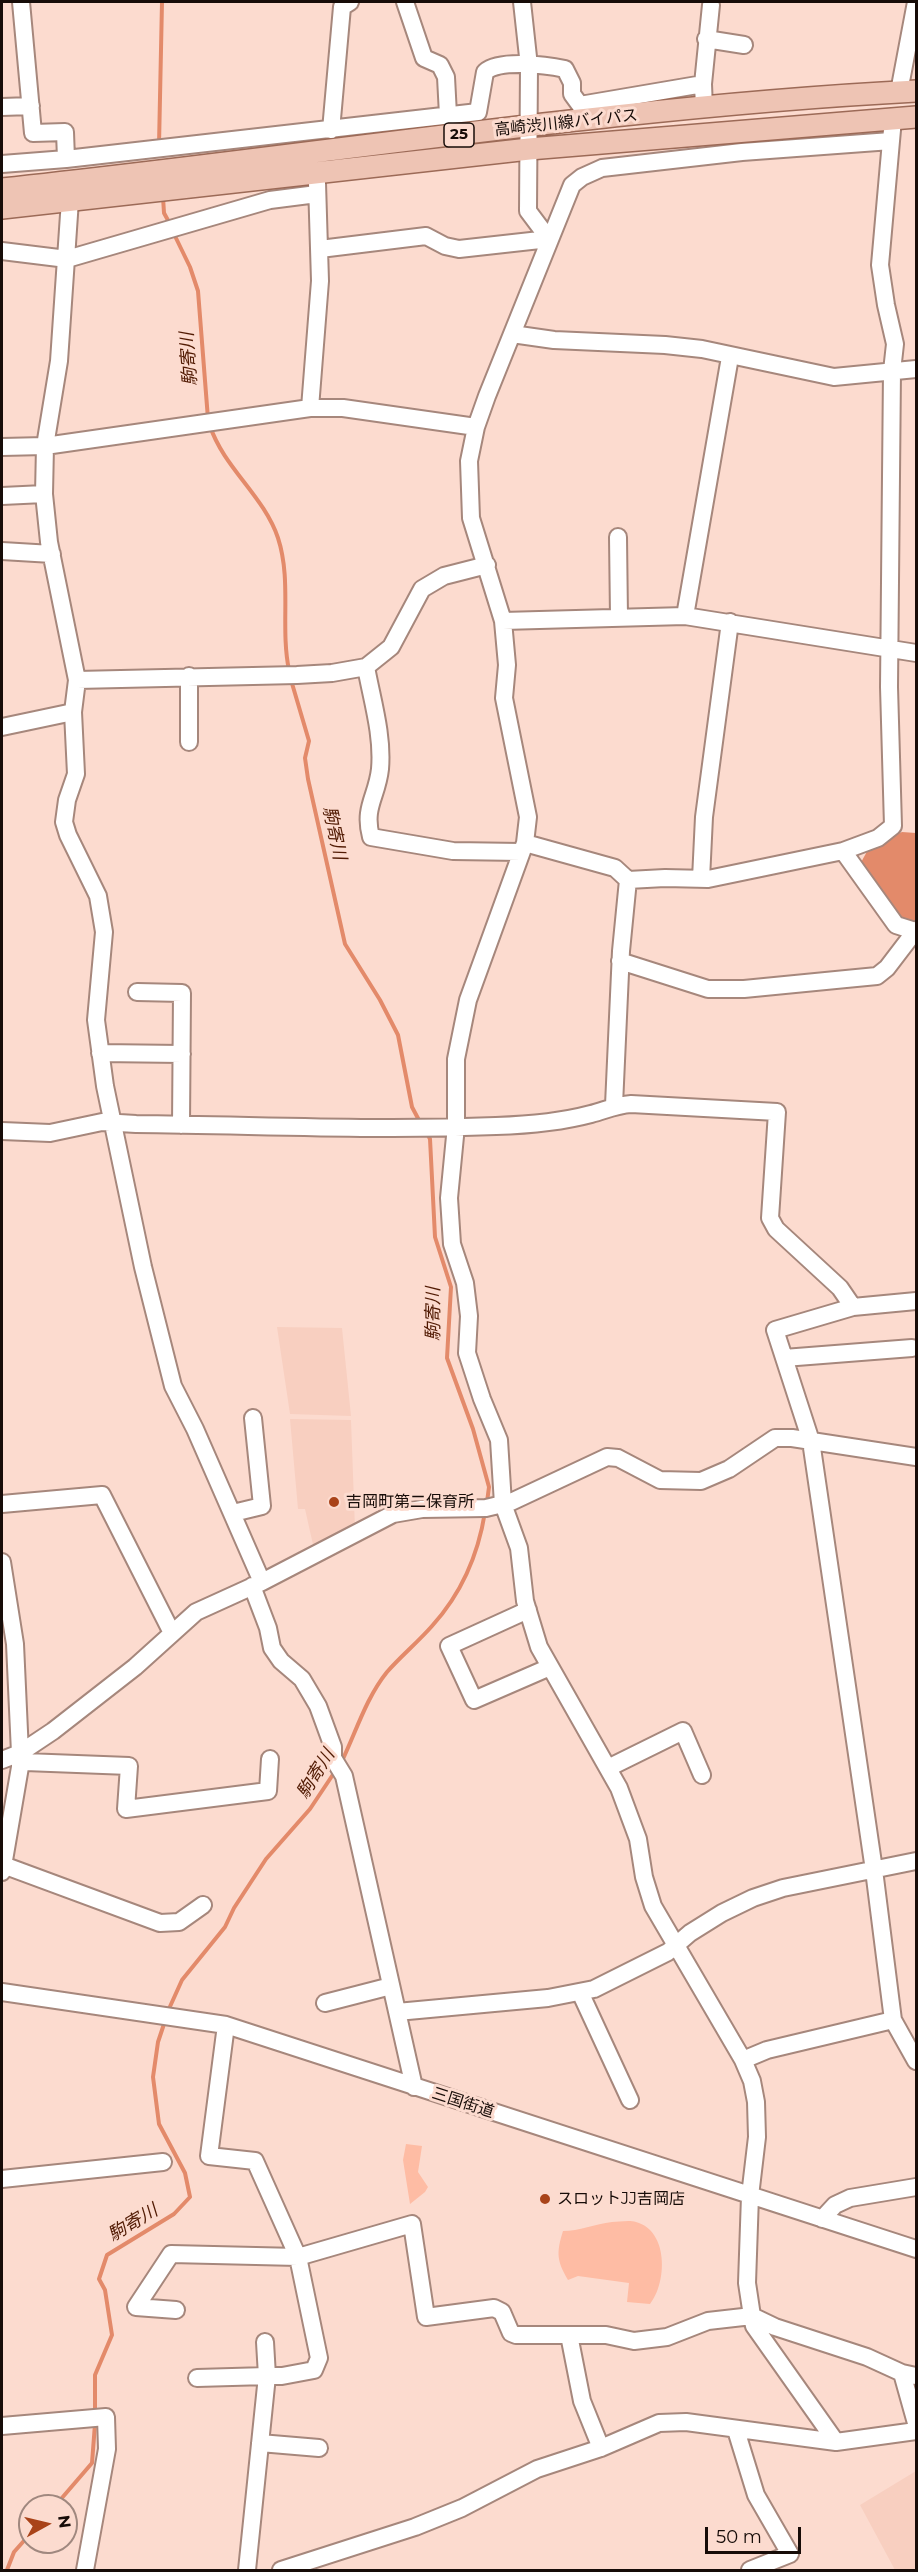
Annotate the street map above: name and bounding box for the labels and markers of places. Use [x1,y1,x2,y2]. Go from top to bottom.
place label: 吉岡町第二保育所 [346,1492,474,1512]
marker: 吉岡町第二保育所 [327,1495,341,1509]
place label: スロットJJ吉岡店 [557,2189,685,2209]
marker: スロットJJ吉岡店 [538,2192,552,2206]

